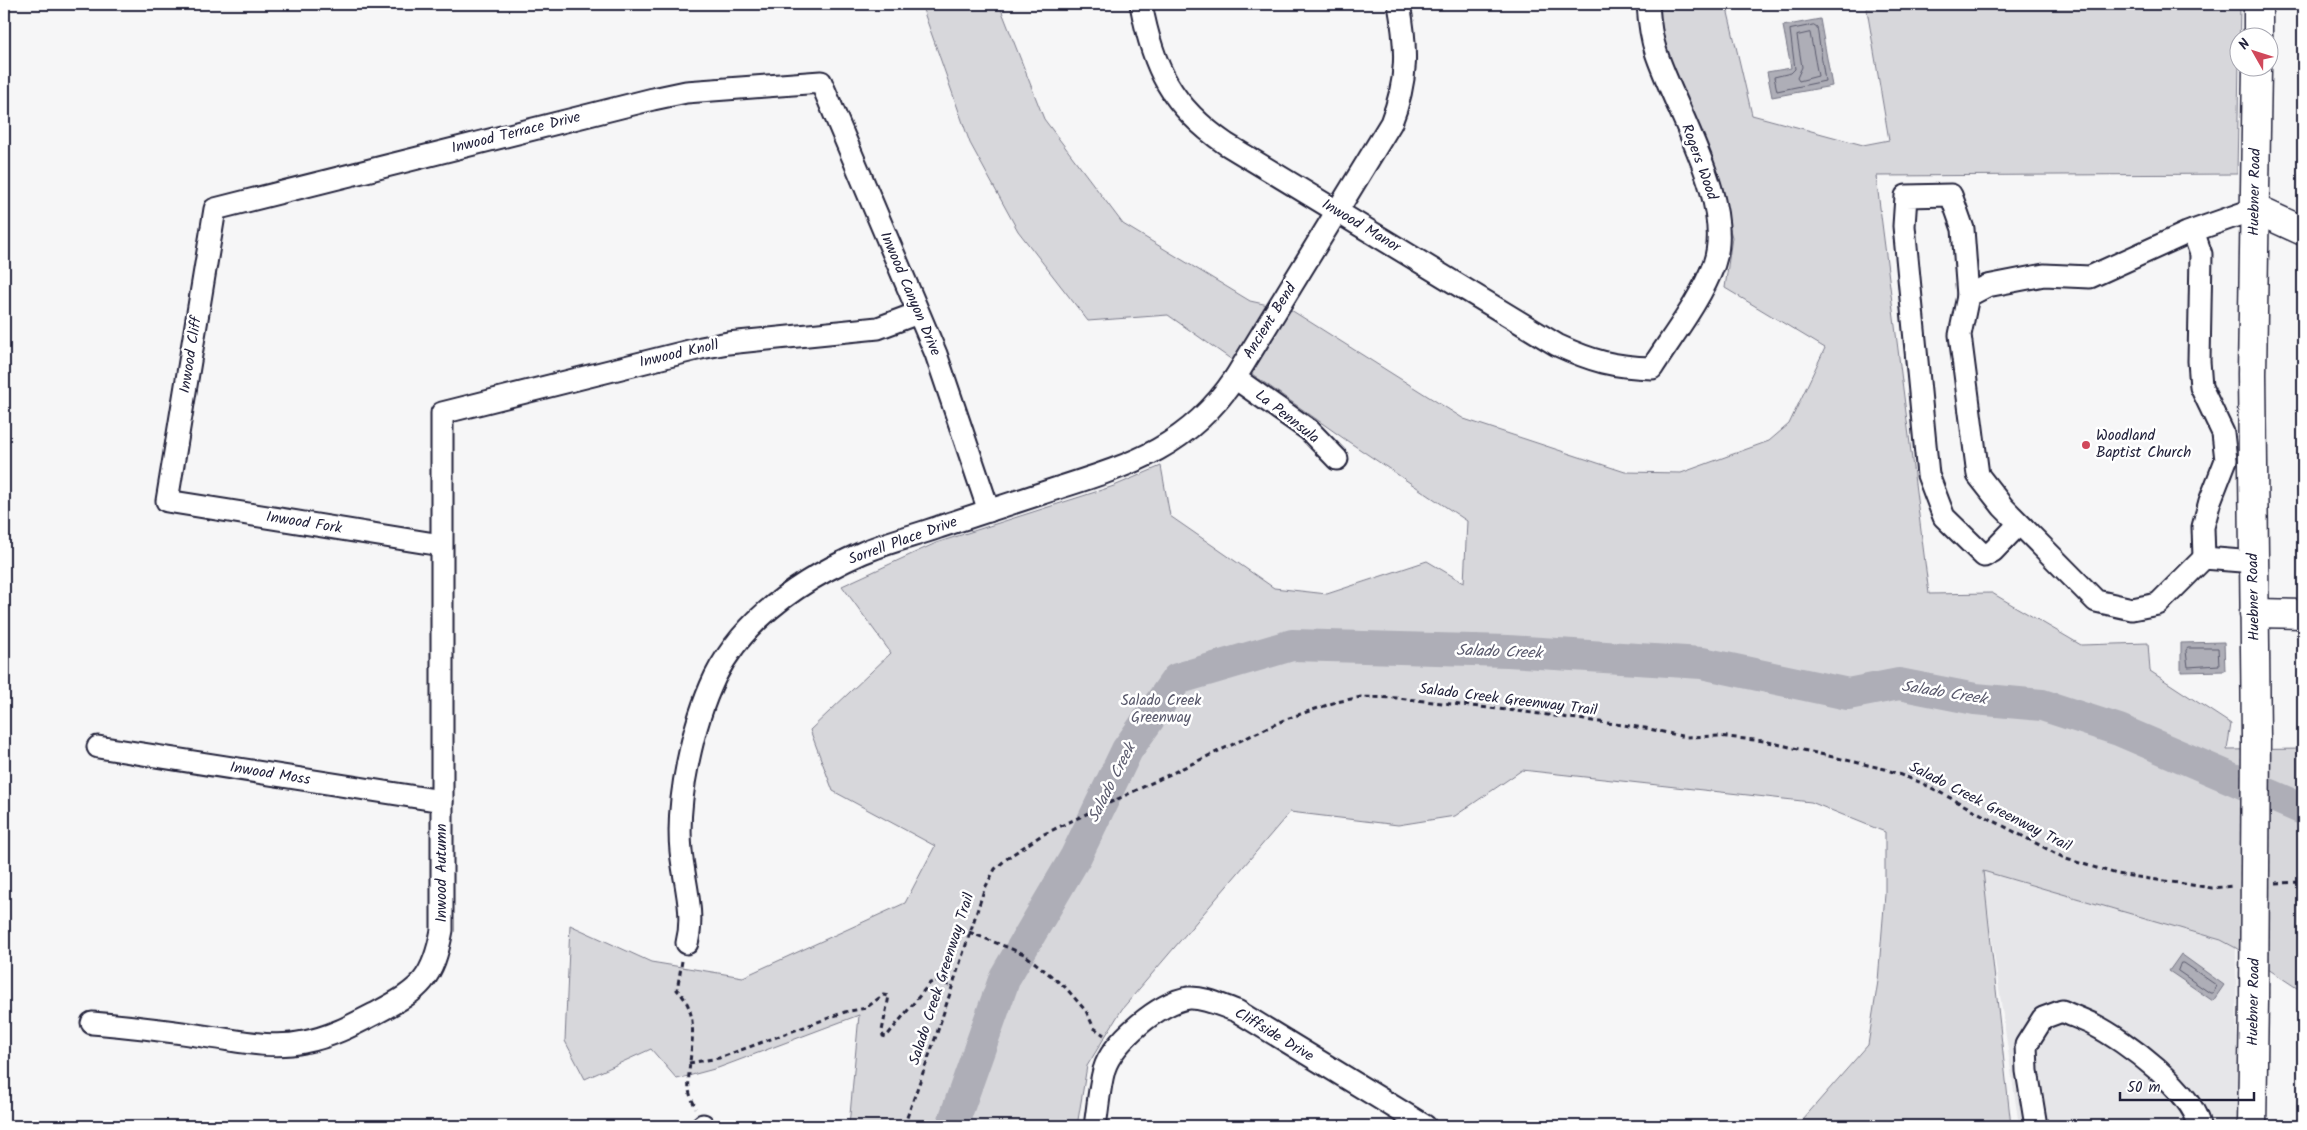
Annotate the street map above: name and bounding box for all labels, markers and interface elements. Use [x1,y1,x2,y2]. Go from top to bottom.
north arrow [2230,28,2280,78]
text: N [2233,34,2256,55]
street label: Inwood Terrace Drive [449,105,583,161]
street label: Rogers Wood [1674,120,1724,204]
street label: Huebner Road [2242,147,2268,236]
street label: Inwood Manor [1317,193,1406,260]
street label: Inwood Canyon Drive [873,228,947,360]
street label: Ancient Bend [1237,278,1303,364]
street label: Inwood Cliff [173,314,209,395]
street label: Inwood Knoll [637,333,721,375]
street label: La Pennsula [1249,384,1325,450]
place label: Woodland Baptist Church [2096,424,2191,465]
marker: Woodland Baptist Church [2080,439,2092,451]
street label: Inwood Fork [264,505,345,541]
street label: Sorrell Place Drive [845,510,961,572]
street label: Huebner Road [2241,552,2267,641]
water label: Salado Creek [1456,638,1545,666]
water label: Salado Creek [1900,674,1991,712]
street label: Salado Creek Greenway Trail [1417,677,1599,723]
park label: Salado Creek Greenway [1121,689,1202,730]
water label: Salado Creek [1081,737,1144,827]
street label: Inwood Moss [228,756,313,792]
street label: Salado Creek Greenway Trail [1905,756,2076,859]
street label: Inwood Autumn [430,823,454,923]
street label: Salado Creek Greenway Trail [903,890,981,1068]
street label: Huebner Road [2241,957,2267,1046]
street label: Cliffside Drive [1230,1002,1319,1068]
scale bar [2120,1070,2253,1102]
text: 50 m [2127,1076,2161,1100]

